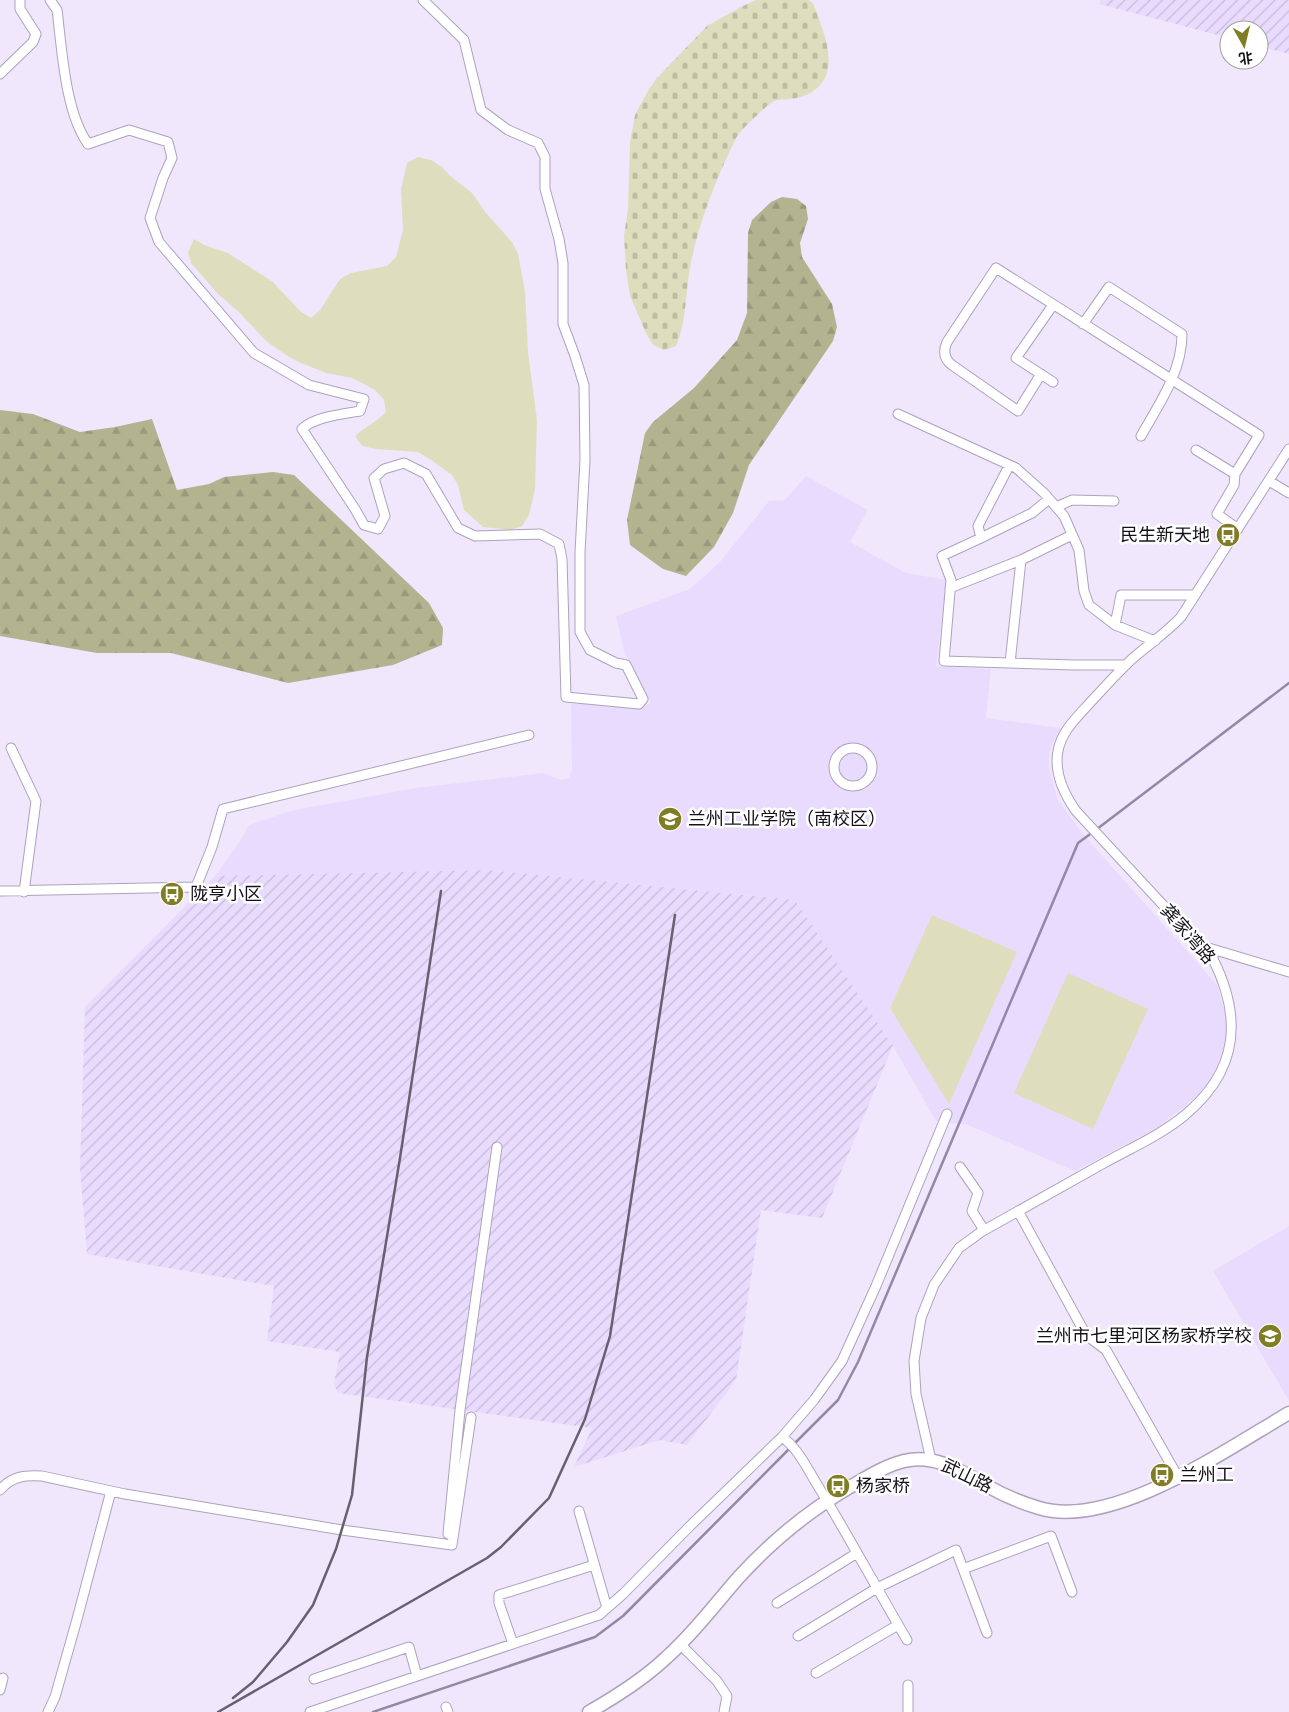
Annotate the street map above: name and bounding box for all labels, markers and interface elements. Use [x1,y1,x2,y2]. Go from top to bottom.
north arrow [1219,20,1269,70]
text: 北 [1238,49,1254,67]
bus stop icon: 民生新天地 [1215,522,1241,548]
place label: 民生新天地 [1120,524,1210,545]
school or university icon: 兰州工业学院（南校区） [657,806,683,832]
place label: 兰州工业学院（南校区） [688,808,886,829]
bus stop icon: 陇亨小区 [159,881,185,907]
place label: 陇亨小区 [190,883,262,904]
street label: 龚家湾路 [1157,900,1220,968]
school or university icon: 兰州市七里河区杨家桥学校 [1257,1323,1283,1349]
place label: 兰州市七里河区杨家桥学校 [1036,1325,1252,1346]
street label: 武山路 [938,1454,996,1497]
bus stop icon: 兰州工 [1149,1462,1175,1488]
place label: 兰州工 [1180,1464,1234,1485]
bus stop icon: 杨家桥 [825,1473,851,1499]
place label: 杨家桥 [856,1475,910,1496]

